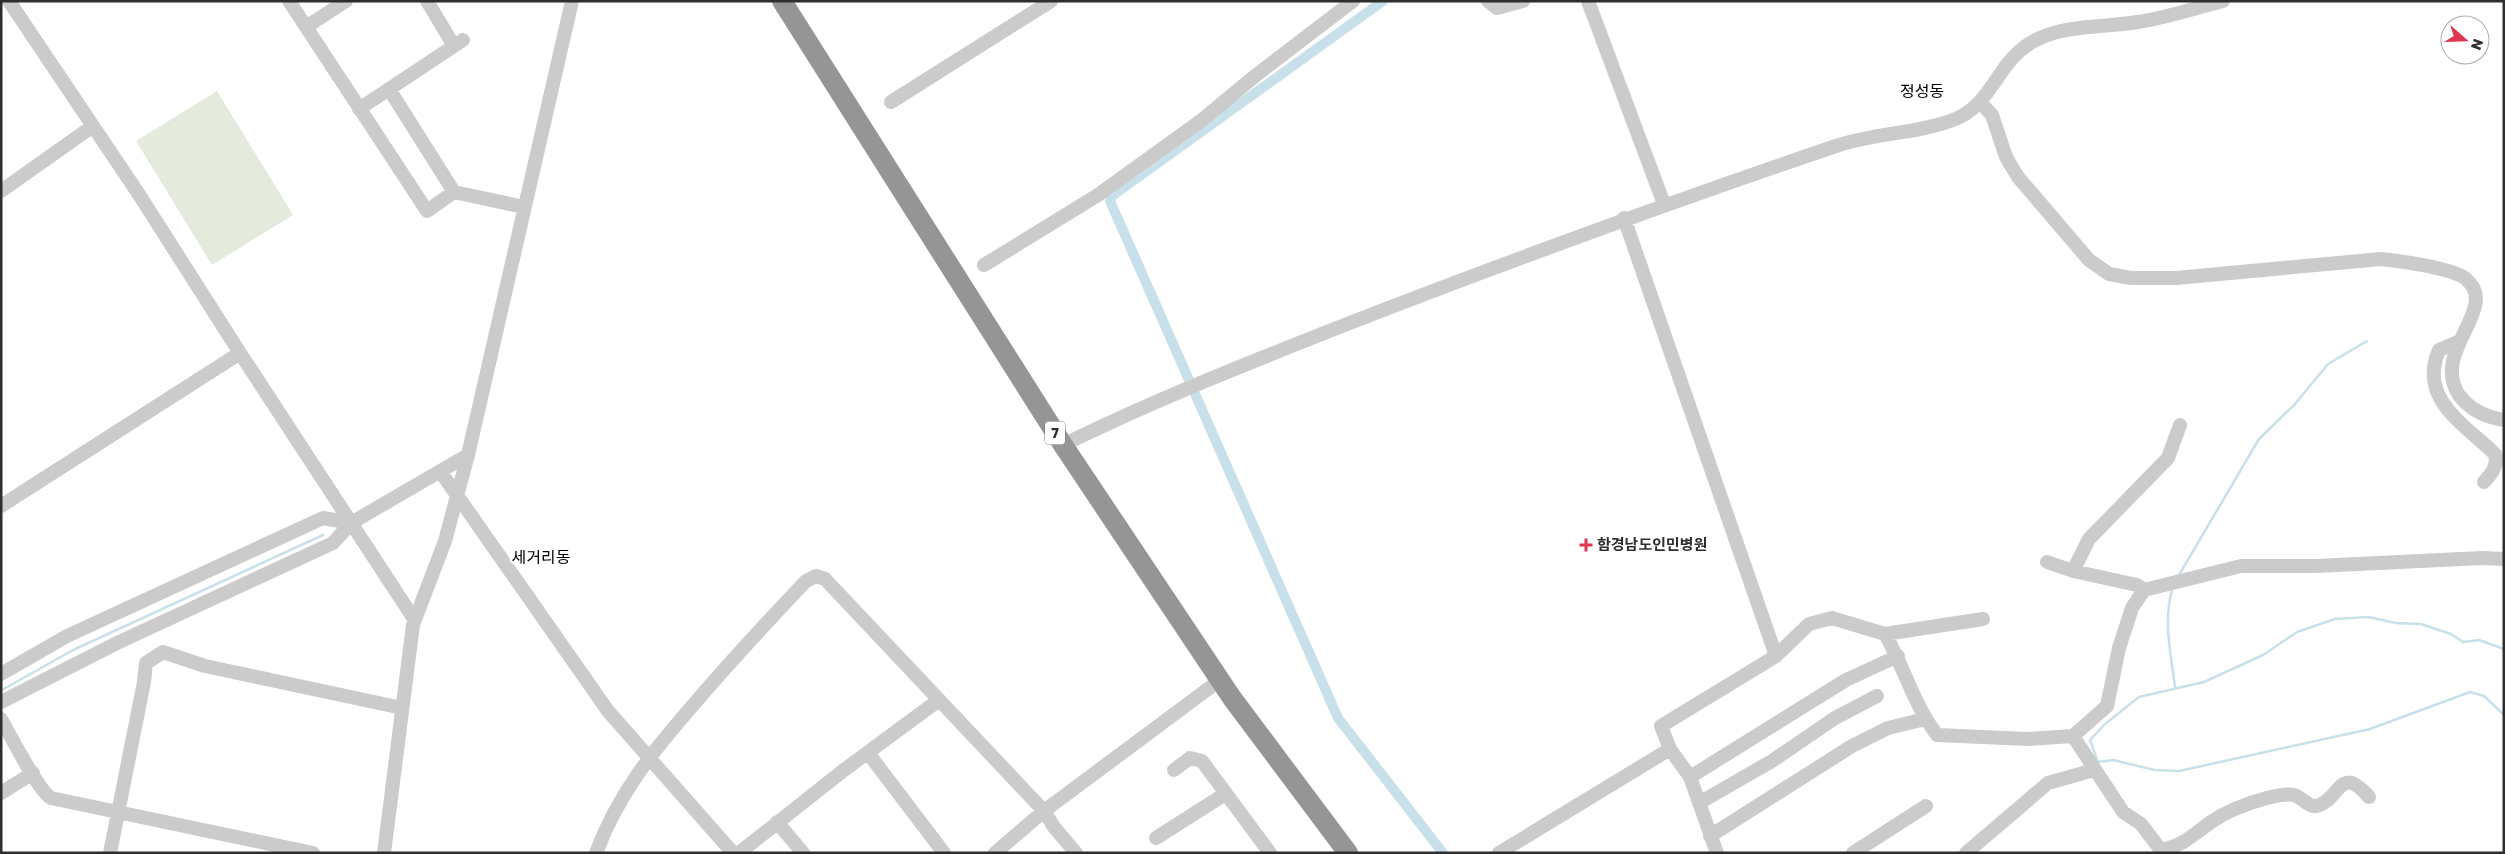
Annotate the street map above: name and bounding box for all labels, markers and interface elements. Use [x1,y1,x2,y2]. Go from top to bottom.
north arrow [2440,15,2490,65]
text: N [2468,37,2487,53]
district label: 정성동 [1900,81,1944,101]
road number: 7 [1045,422,1065,444]
place label: 함경남도인민병원 [1597,535,1707,553]
marker: 함경남도인민병원 [1579,538,1593,552]
district label: 세거리동 [512,547,571,567]

